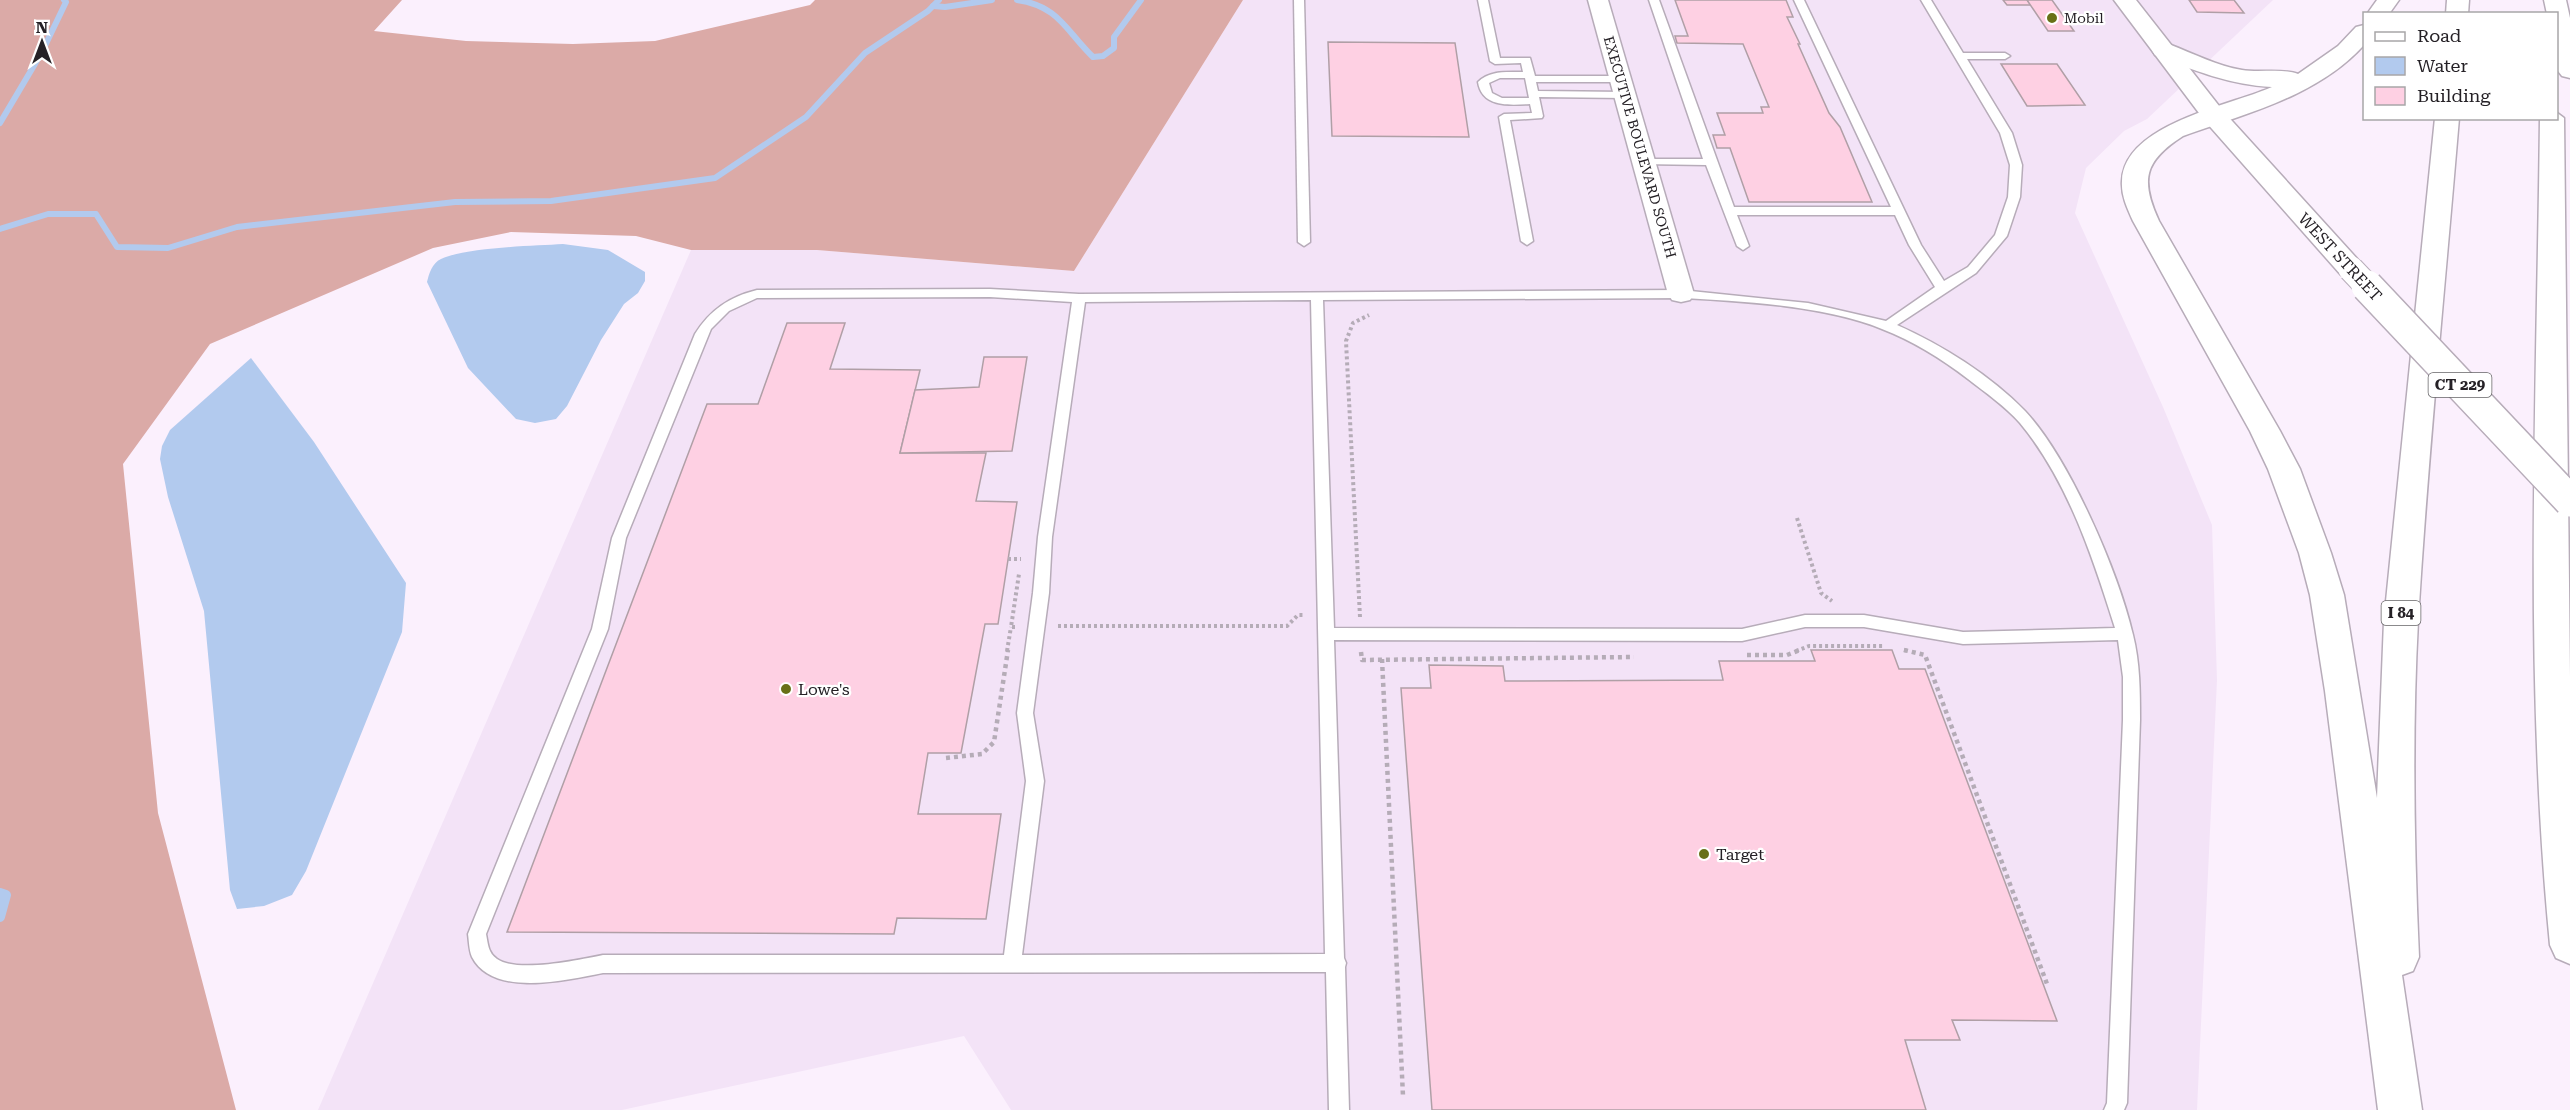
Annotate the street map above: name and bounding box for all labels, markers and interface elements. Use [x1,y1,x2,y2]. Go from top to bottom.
place label: Mobil [2064,10,2104,26]
marker: Mobil [2045,11,2059,25]
north arrow [12,12,72,72]
legend [2363,12,2558,120]
text: N [36,18,48,37]
text: Road [2417,25,2462,46]
street label: EXECUTIVE BOULEVARD SOUTH [1601,34,1680,260]
text: Water [2417,55,2468,76]
text: Building [2417,85,2491,106]
street label: WEST STREET [2294,209,2386,305]
road number: CT 229 [2428,373,2492,397]
road number: I 84 [2382,601,2420,625]
place label: Lowe's [798,680,850,699]
marker: Lowe's [779,682,793,696]
place label: Target [1716,845,1764,864]
marker: Target [1697,847,1711,861]

